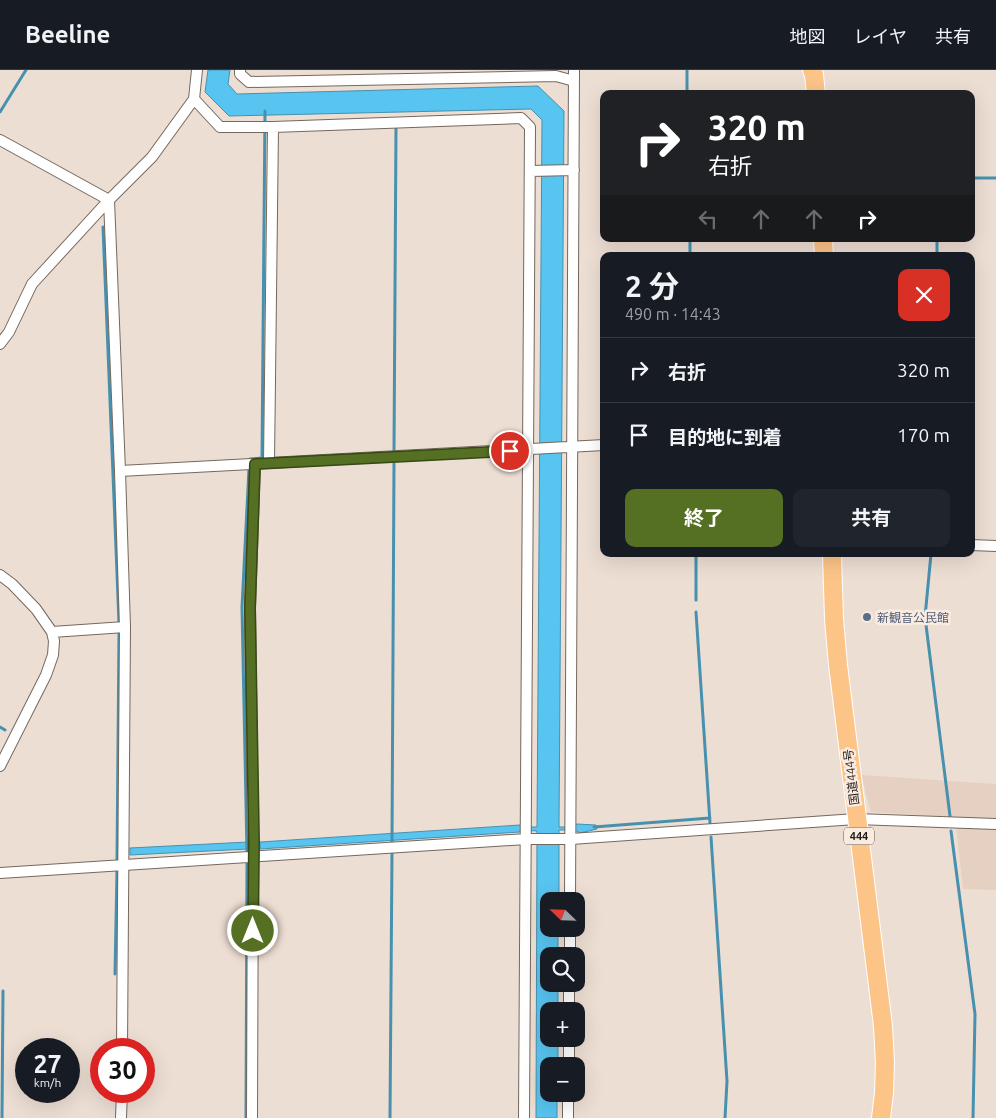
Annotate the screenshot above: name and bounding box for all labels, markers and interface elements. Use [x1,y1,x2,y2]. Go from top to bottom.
text: Beeline [25,21,110,48]
text: 地図 [790,26,826,46]
text: レイヤ [854,26,907,46]
text: 共有 [935,26,971,46]
text: 320 m [708,107,806,147]
icon: right [625,110,690,175]
text: 右折 [708,153,752,178]
icon: left [694,205,722,233]
icon: ahead [747,205,775,233]
icon: ahead [800,205,828,233]
icon: right [853,205,881,233]
text: 2 分 [625,269,679,303]
button: close [898,269,950,321]
text: 490 m · 14:43 [625,305,721,323]
icon: right [625,356,653,384]
text: 320 m [897,359,950,381]
text: 右折 [668,361,706,383]
icon: arrive [625,421,653,449]
text: 170 m [897,424,950,446]
text: 目的地に到着 [668,426,782,448]
pin [489,430,531,472]
icon: arrive [496,437,524,465]
button: 終了 [625,489,783,547]
button: 共有 [793,489,950,547]
marker: 新観音公民館 [861,611,873,623]
place label: 新観音公民館 [877,611,949,624]
street label: 国道444号 [841,748,861,806]
road number: 444 [844,828,874,844]
north arrow [540,892,585,938]
map controls [540,892,585,1102]
position arrow [226,904,278,956]
button: search [540,947,585,992]
button: + [540,1002,585,1047]
speed limit sign: 30 [90,1038,155,1103]
text: 27 [33,1050,62,1078]
button: − [540,1057,585,1102]
text: km/h [34,1076,61,1089]

